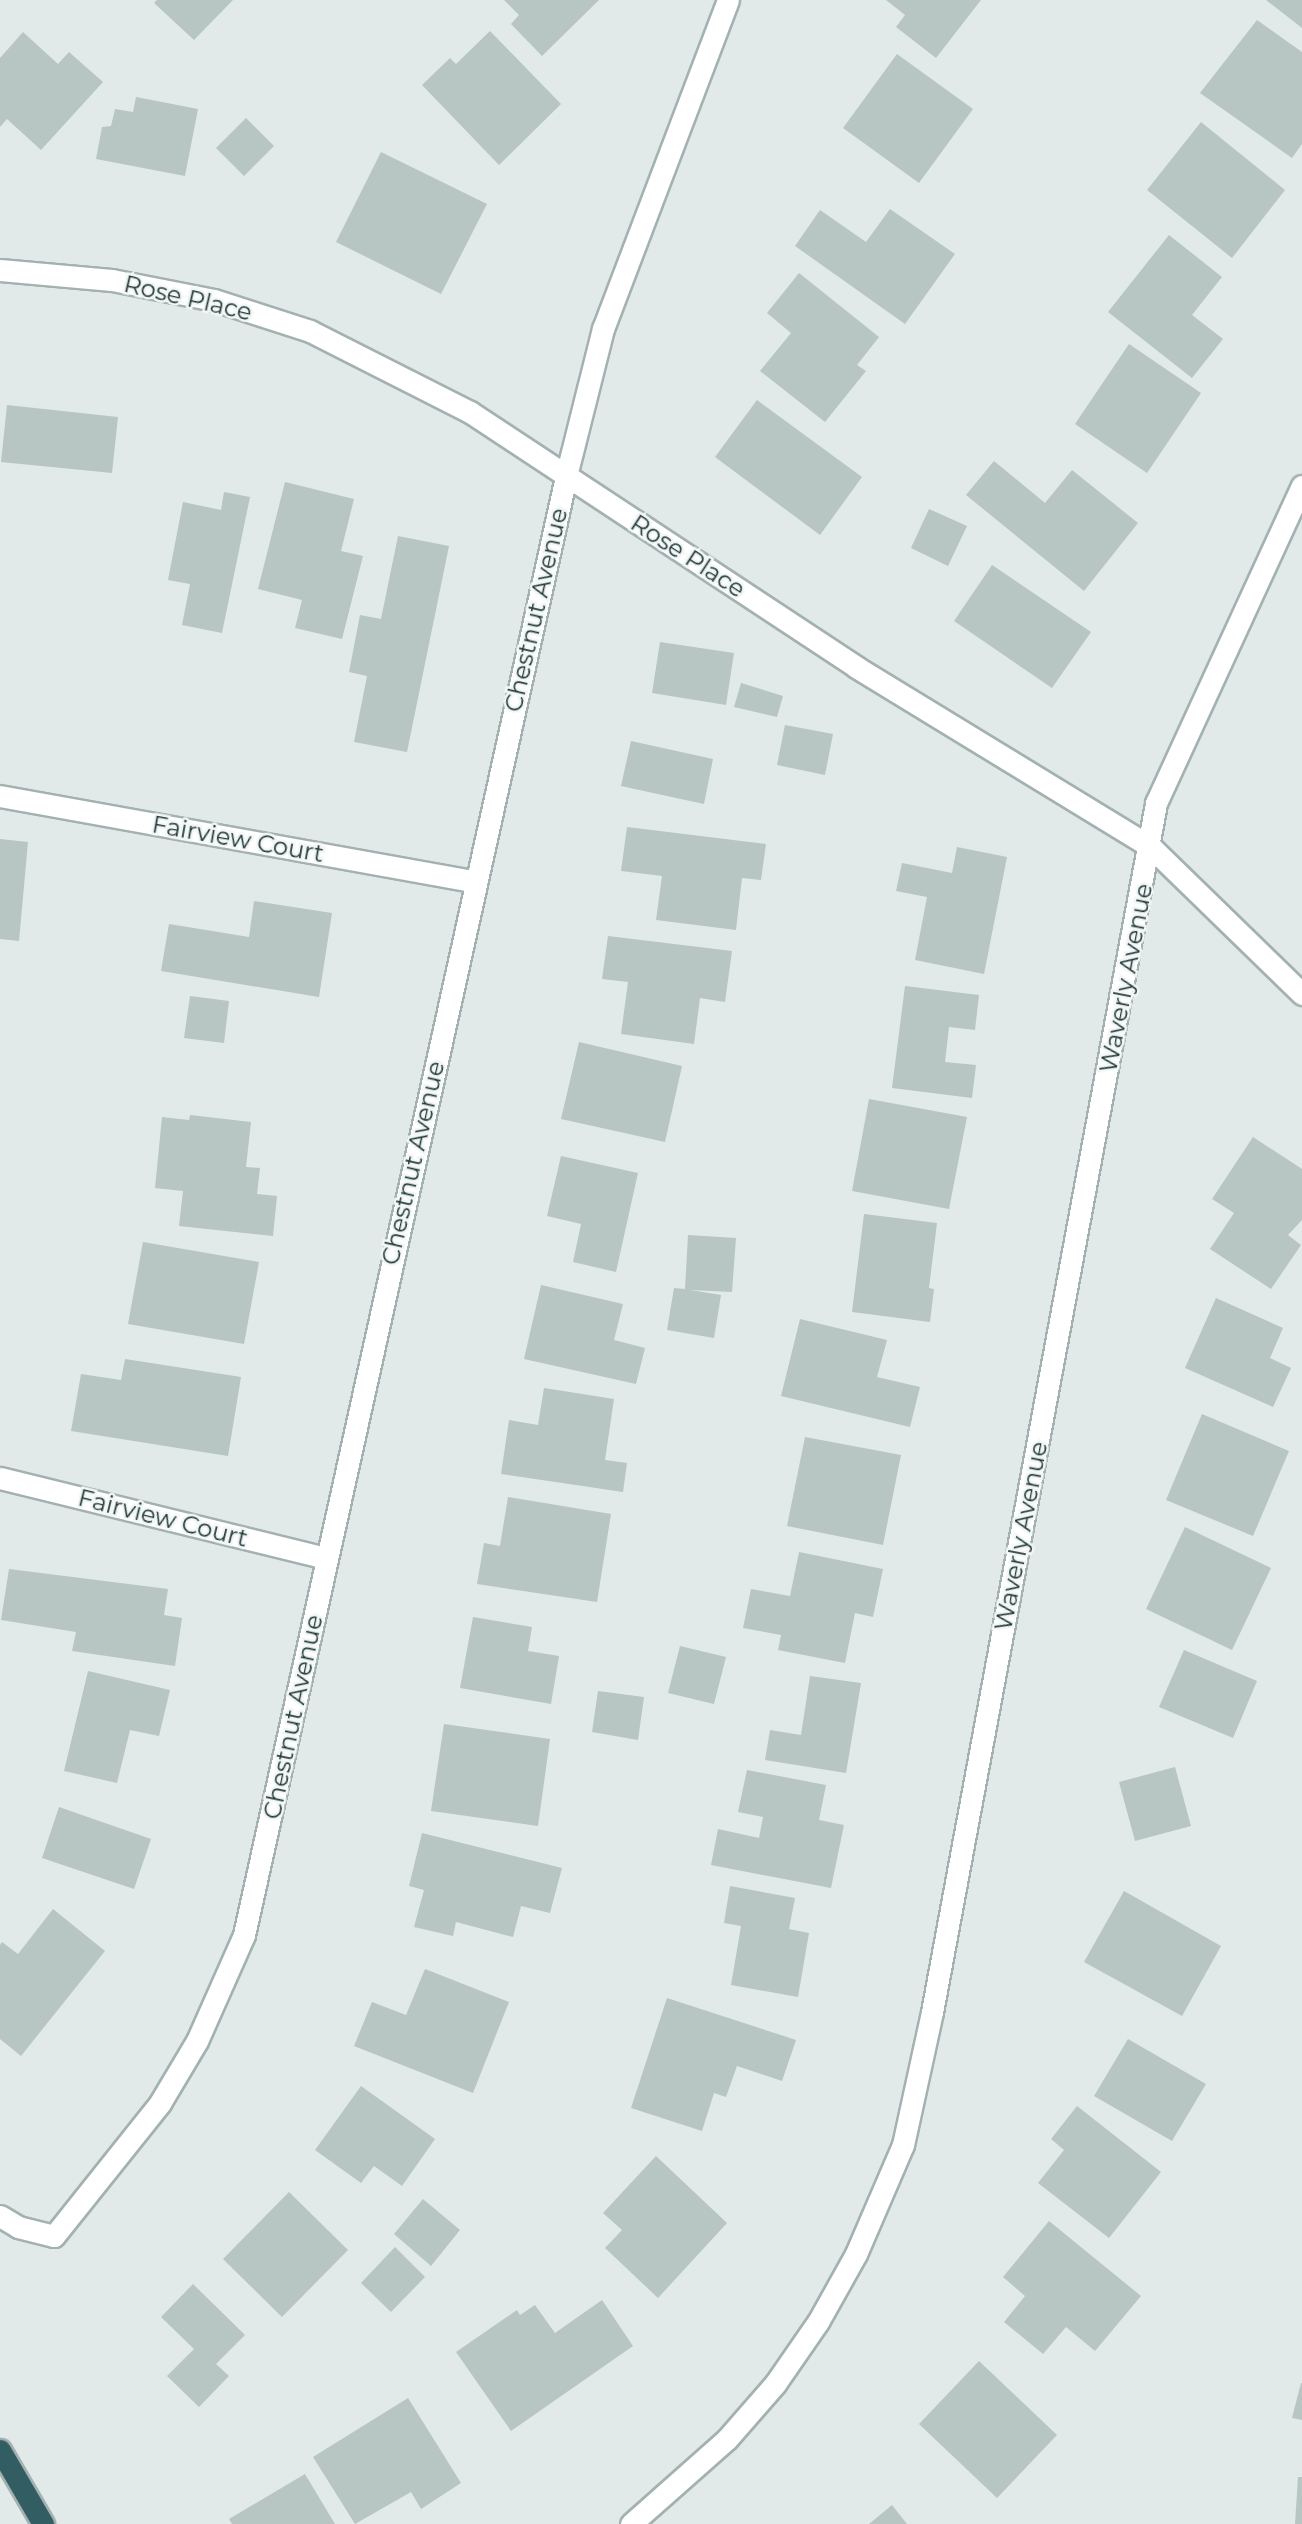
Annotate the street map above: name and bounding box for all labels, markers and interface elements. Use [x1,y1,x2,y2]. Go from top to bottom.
street label: Rose Place [121,269,255,327]
street label: Chestnut Avenue [499,505,573,715]
street label: Rose Place [625,508,751,604]
street label: Fairview Court [150,810,326,868]
street label: Waverly Avenue [1094,881,1158,1075]
street label: Chestnut Avenue [376,1058,450,1268]
street label: Waverly Avenue [989,1439,1053,1633]
street label: Fairview Court [75,1483,251,1553]
street label: Chestnut Avenue [257,1612,329,1822]

